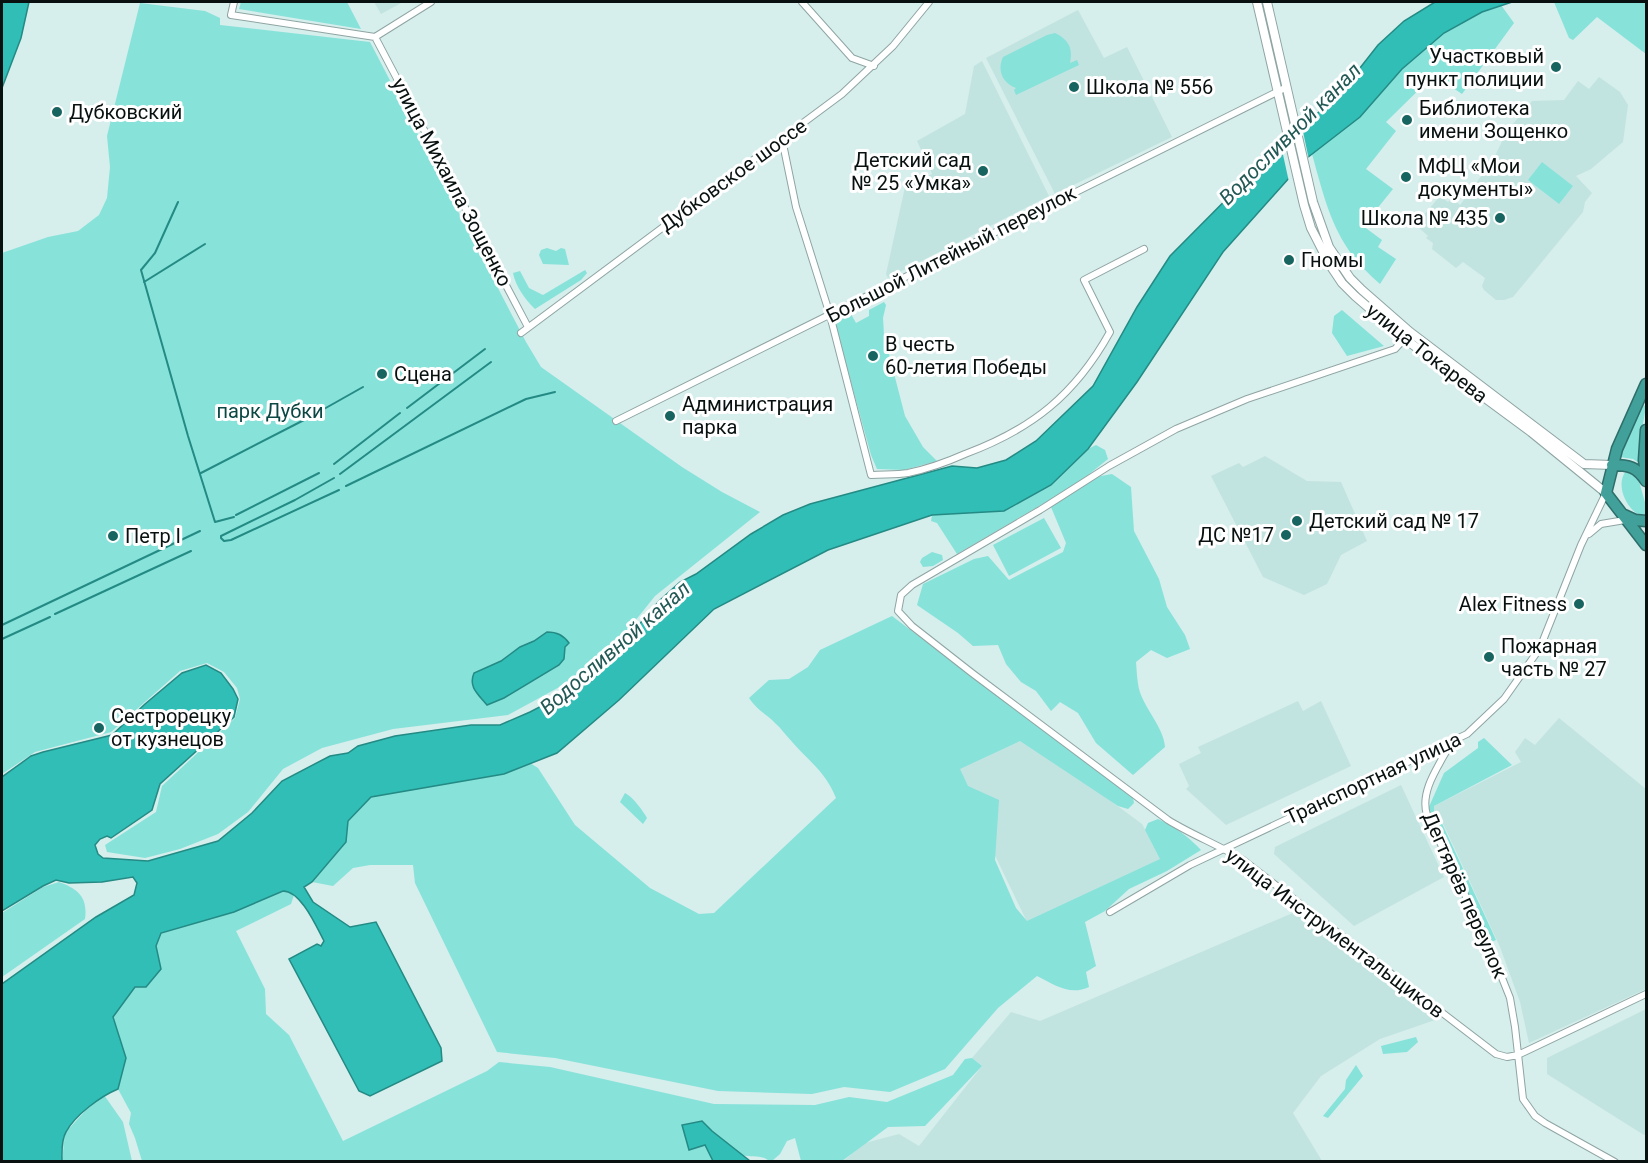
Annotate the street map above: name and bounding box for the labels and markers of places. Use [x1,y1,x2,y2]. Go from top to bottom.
place label: Участковый пункт полиции [1405,44,1544,91]
marker: Участковый пункт полиции [1549,60,1563,74]
place label: Школа № 556 [1086,75,1213,99]
marker: Школа № 556 [1067,80,1081,94]
place label: Библиотека имени Зощенко [1419,96,1568,143]
place label: Дубковский [69,100,182,124]
marker: Дубковский [50,105,64,119]
marker: Библиотека имени Зощенко [1400,113,1414,127]
place label: Детский сад № 25 «Умка» [851,148,971,195]
place label: МФЦ «Мои документы» [1418,154,1533,201]
marker: Детский сад № 25 «Умка» [976,164,990,178]
marker: МФЦ «Мои документы» [1399,170,1413,184]
place label: Школа № 435 [1361,206,1488,230]
marker: Школа № 435 [1493,211,1507,225]
place label: Гномы [1301,248,1363,272]
marker: Гномы [1282,253,1296,267]
place label: В честь 60-летия Победы [885,332,1047,379]
marker: В честь 60-летия Победы [866,349,880,363]
place label: Сцена [394,362,452,386]
marker: Сцена [375,367,389,381]
place label: Администрация парка [682,392,833,439]
marker: Администрация парка [663,409,677,423]
place label: Детский сад № 17 [1309,509,1479,533]
marker: Детский сад № 17 [1290,514,1304,528]
place label: ДС №17 [1198,523,1274,547]
place label: Петр I [125,524,181,548]
marker: ДС №17 [1279,528,1293,542]
marker: Петр I [106,529,120,543]
place label: Alex Fitness [1459,592,1567,616]
marker: Alex Fitness [1572,597,1586,611]
place label: Пожарная часть № 27 [1501,634,1607,681]
marker: Пожарная часть № 27 [1482,650,1496,664]
place label: Сестрорецку от кузнецов [111,704,232,751]
marker: Сестрорецку от кузнецов [92,721,106,735]

